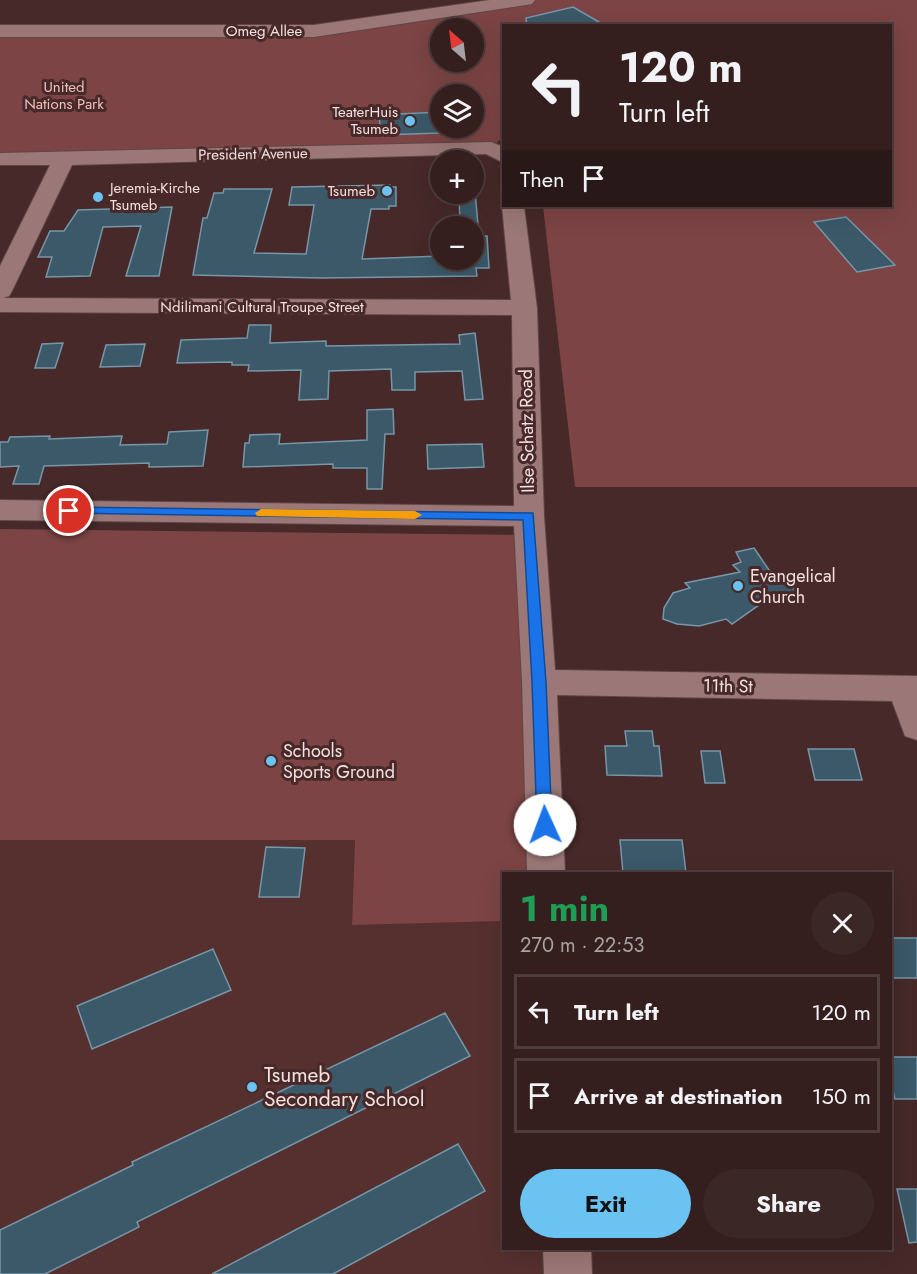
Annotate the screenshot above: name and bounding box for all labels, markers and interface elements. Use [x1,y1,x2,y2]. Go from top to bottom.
north arrow [430,18,484,72]
map controls [430,18,484,270]
street label: Omeg Allee [226,20,303,42]
text: 120 m [619,37,743,98]
icon: left [520,48,598,126]
park label: United Nations Park [24,76,104,115]
button: layers [430,84,484,138]
text: Turn left [619,93,709,132]
place label: TeaterHuis Tsumeb [333,101,398,140]
marker: TeaterHuis Tsumeb [403,114,417,128]
street label: President Avenue [198,142,308,166]
button: + [430,150,484,204]
icon: arrive [577,162,610,195]
text: Then [520,163,565,195]
place label: Jeremia-Kirche Tsumeb [108,177,200,216]
place label: Tsumeb [328,180,375,202]
marker: Tsumeb [380,184,394,198]
marker: Jeremia-Kirche Tsumeb [91,190,105,204]
button: − [430,216,484,270]
street label: Ndilimani Cultural Troupe Street [160,296,364,318]
street label: Ilse Schatz Road [513,369,541,493]
pin [43,485,94,536]
icon: arrive [52,494,85,527]
place label: Evangelical Church [750,563,836,610]
marker: Evangelical Church [731,579,745,593]
street label: 11th St [703,673,754,699]
place label: Schools Sports Ground [283,738,395,785]
marker: Schools Sports Ground [264,754,278,768]
position arrow [513,793,577,857]
text: 1 min [520,882,609,934]
button: close [811,892,874,955]
text: 270 m · 22:53 [520,931,644,960]
icon: left [523,995,556,1028]
text: Turn left [574,996,659,1028]
text: 120 m [812,996,871,1028]
place label: Tsumeb Secondary School [264,1060,425,1114]
icon: arrive [523,1079,556,1112]
marker: Tsumeb Secondary School [245,1080,259,1094]
text: Arrive at destination [574,1080,783,1112]
text: 150 m [812,1080,871,1112]
button: Exit [520,1169,691,1238]
button: Share [703,1169,874,1238]

